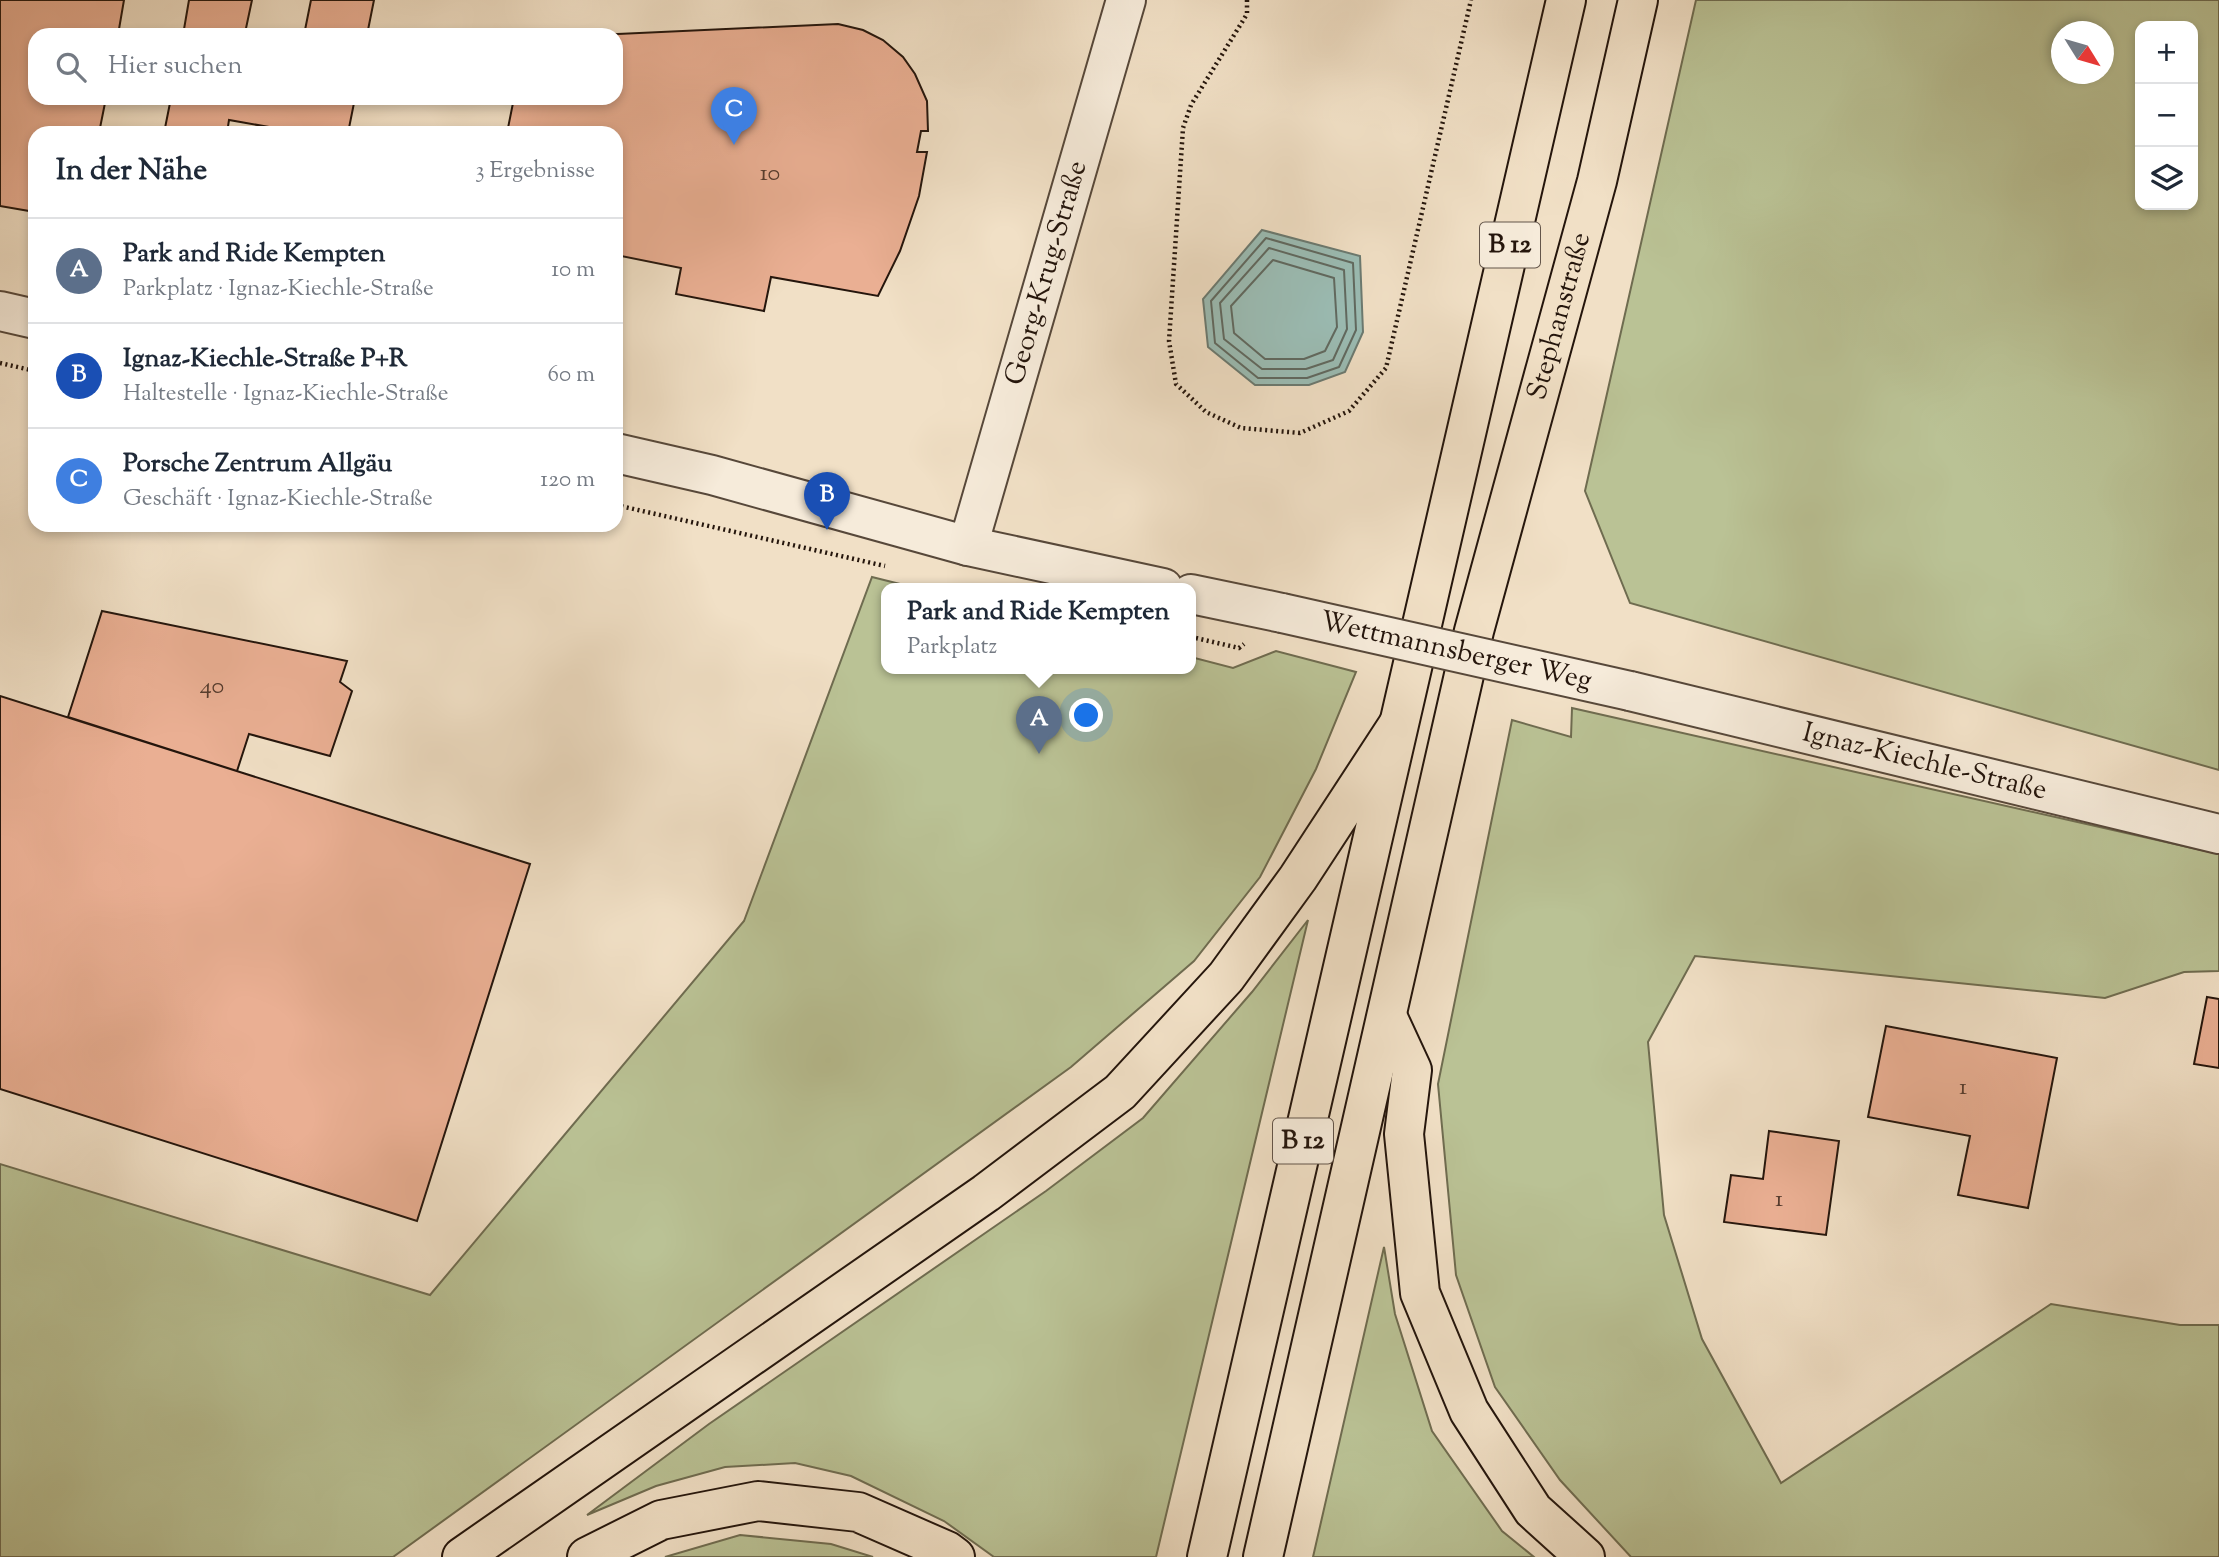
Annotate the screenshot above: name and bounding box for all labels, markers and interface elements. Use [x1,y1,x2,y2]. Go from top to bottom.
north arrow [2051,21,2114,84]
map controls [2135,21,2198,210]
button: + [2135,21,2198,84]
search box [28,28,623,105]
icon: search [52,48,90,86]
text: Hier suchen [108,48,243,85]
button: − [2135,84,2198,147]
pin: C [711,87,757,145]
button: layers [2135,147,2198,210]
text: In der Nähe [56,150,207,193]
text: 3 Ergebnisse [475,155,595,188]
street label: Georg-Krug-Straße [996,156,1098,390]
house number: 10 [760,157,780,191]
road number: B 12 [1480,222,1540,268]
street label: Stephanstraße [1518,228,1602,405]
text: Park and Ride Kempten [123,236,385,273]
text: A [70,254,88,287]
text: 10 m [551,254,595,287]
text: Parkplatz · Ignaz-Kiechle-Straße [123,273,434,306]
text: Ignaz-Kiechle-Straße P+R [123,341,407,378]
text: B [72,359,86,392]
text: 60 m [547,359,595,392]
text: Haltestelle · Ignaz-Kiechle-Straße [123,378,448,411]
text: Porsche Zentrum Allgäu [123,446,392,483]
text: C [70,464,88,497]
text: 120 m [540,464,595,497]
pin: B [804,472,850,530]
text: Geschäft · Ignaz-Kiechle-Straße [123,483,433,516]
popup [881,583,1196,674]
text: Park and Ride Kempten [907,594,1170,631]
street label: Wettmannsberger Weg [1316,602,1595,702]
text: Parkplatz [907,631,997,664]
house number: 40 [200,670,224,704]
pin: A [1016,696,1062,754]
your location [1069,698,1103,732]
street label: Ignaz-Kiechle-Straße [1798,714,2051,811]
house number: 1 [1959,1071,1967,1105]
road number: B 12 [1273,1118,1333,1164]
house number: 1 [1775,1183,1783,1217]

